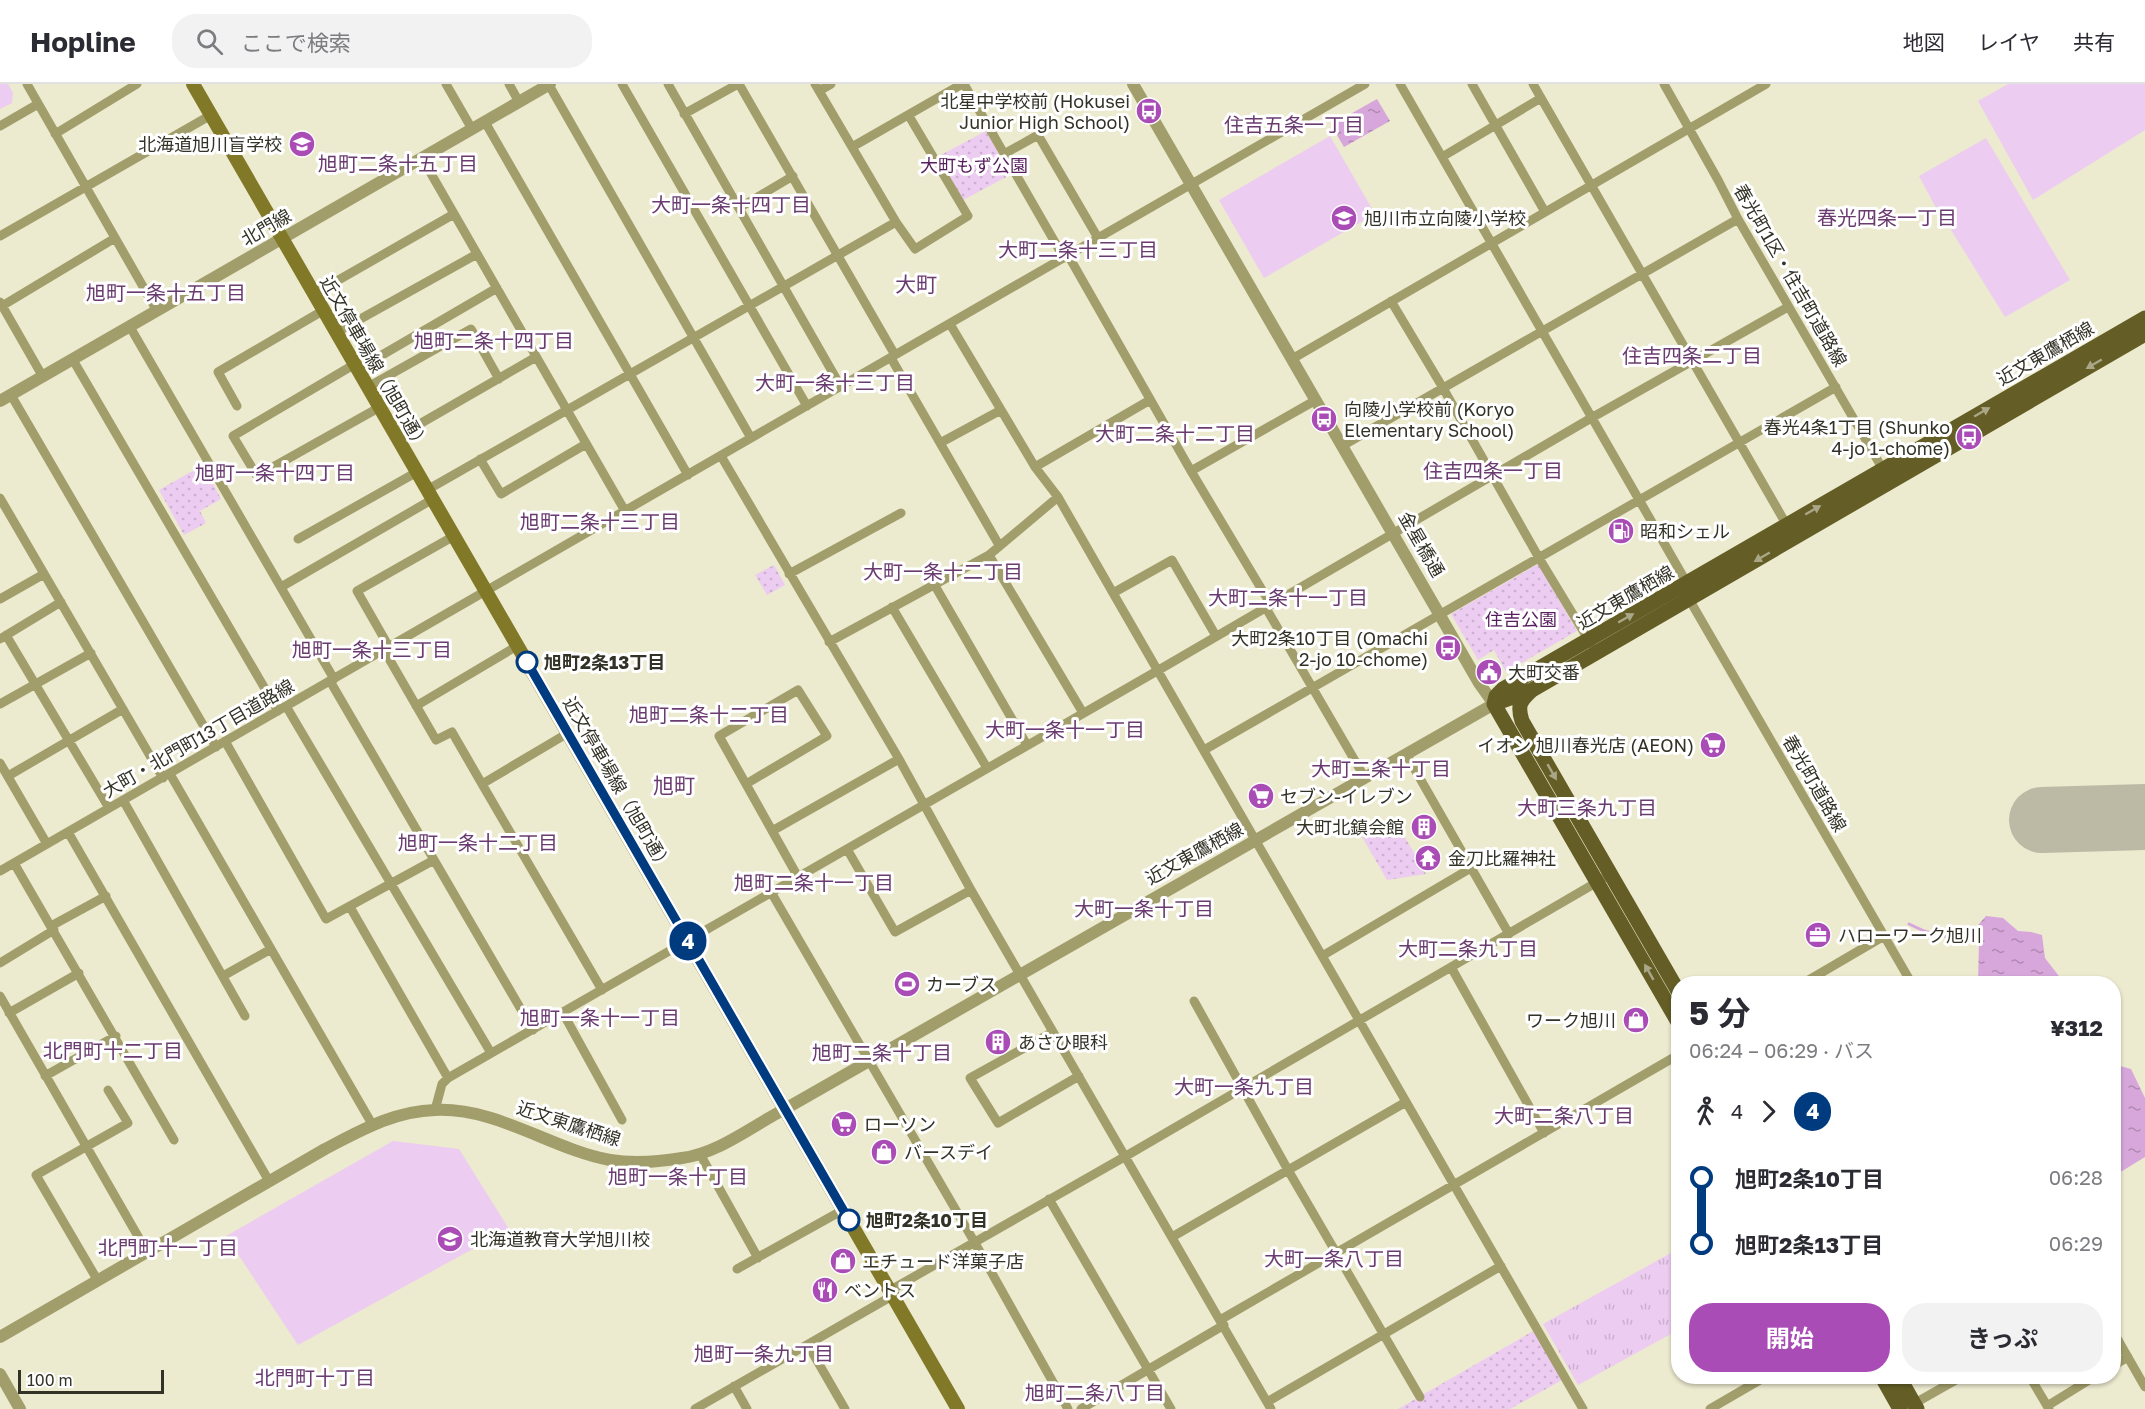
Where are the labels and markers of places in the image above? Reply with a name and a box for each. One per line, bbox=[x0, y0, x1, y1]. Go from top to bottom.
place label: 北星中学校前 (Hokusei Junior High School) bbox=[940, 90, 1130, 133]
bus stop icon: 北星中学校前 (Hokusei Junior High School) bbox=[1134, 96, 1164, 126]
school or university icon: 北海道旭川盲学校 bbox=[287, 129, 317, 159]
place label: 北海道旭川盲学校 bbox=[138, 133, 282, 155]
school or university icon: 旭川市立向陵小学校 bbox=[1329, 203, 1359, 233]
place label: 旭川市立向陵小学校 bbox=[1364, 207, 1526, 229]
place label: 向陵小学校前 (Koryo Elementary School) bbox=[1344, 398, 1514, 441]
bus stop icon: 向陵小学校前 (Koryo Elementary School) bbox=[1309, 404, 1339, 434]
place label: 春光4条1丁目 (Shunko 4-jo 1-chome) bbox=[1764, 416, 1950, 459]
bus stop icon: 春光4条1丁目 (Shunko 4-jo 1-chome) bbox=[1954, 422, 1984, 452]
fuel station icon: 昭和シェル bbox=[1606, 516, 1636, 546]
place label: 昭和シェル bbox=[1640, 520, 1730, 542]
place label: 大町2条10丁目 (Omachi 2-jo 10-chome) bbox=[1231, 627, 1428, 670]
bus stop icon: 大町2条10丁目 (Omachi 2-jo 10-chome) bbox=[1433, 633, 1463, 663]
marker: 旭町2条13丁目 bbox=[516, 651, 538, 673]
place label: 旭町2条13丁目 bbox=[544, 651, 665, 673]
public building icon: 大町交番 bbox=[1474, 657, 1504, 687]
place label: 大町交番 bbox=[1508, 661, 1580, 683]
supermarket icon: イオン 旭川春光店 (AEON) bbox=[1698, 730, 1728, 760]
place label: イオン 旭川春光店 (AEON) bbox=[1477, 734, 1694, 756]
supermarket icon: セブン-イレブン bbox=[1246, 781, 1276, 811]
place label: セブン-イレブン bbox=[1280, 785, 1413, 807]
building icon: 大町北鎮会館 bbox=[1409, 812, 1439, 842]
place label: 大町北鎮会館 bbox=[1296, 816, 1404, 838]
temple icon: 金刀比羅神社 bbox=[1413, 843, 1443, 873]
place label: 金刀比羅神社 bbox=[1448, 847, 1556, 869]
office icon: ハローワーク旭川 bbox=[1803, 920, 1833, 950]
place label: ハローワーク旭川 bbox=[1838, 924, 1982, 946]
sports icon: カーブス bbox=[892, 969, 922, 999]
place label: カーブス bbox=[926, 973, 997, 995]
shop icon: ワーク旭川 bbox=[1621, 1005, 1651, 1035]
place label: ワーク旭川 bbox=[1526, 1009, 1616, 1031]
building icon: あさひ眼科 bbox=[983, 1027, 1013, 1057]
place label: あさひ眼科 bbox=[1018, 1031, 1108, 1053]
supermarket icon: ローソン bbox=[829, 1109, 859, 1139]
place label: ローソン bbox=[864, 1113, 936, 1135]
shop icon: バースデイ bbox=[869, 1137, 899, 1167]
place label: バースデイ bbox=[904, 1141, 993, 1163]
marker: 旭町2条10丁目 bbox=[838, 1209, 860, 1231]
place label: 旭町2条10丁目 bbox=[866, 1209, 988, 1231]
school or university icon: 北海道教育大学旭川校 bbox=[435, 1224, 465, 1254]
place label: 北海道教育大学旭川校 bbox=[470, 1228, 650, 1250]
shop icon: エチュード洋菓子店 bbox=[828, 1246, 858, 1276]
place label: エチュード洋菓子店 bbox=[862, 1250, 1024, 1272]
restaurant icon: ベントス bbox=[810, 1275, 840, 1305]
place label: ベントス bbox=[844, 1279, 916, 1301]

